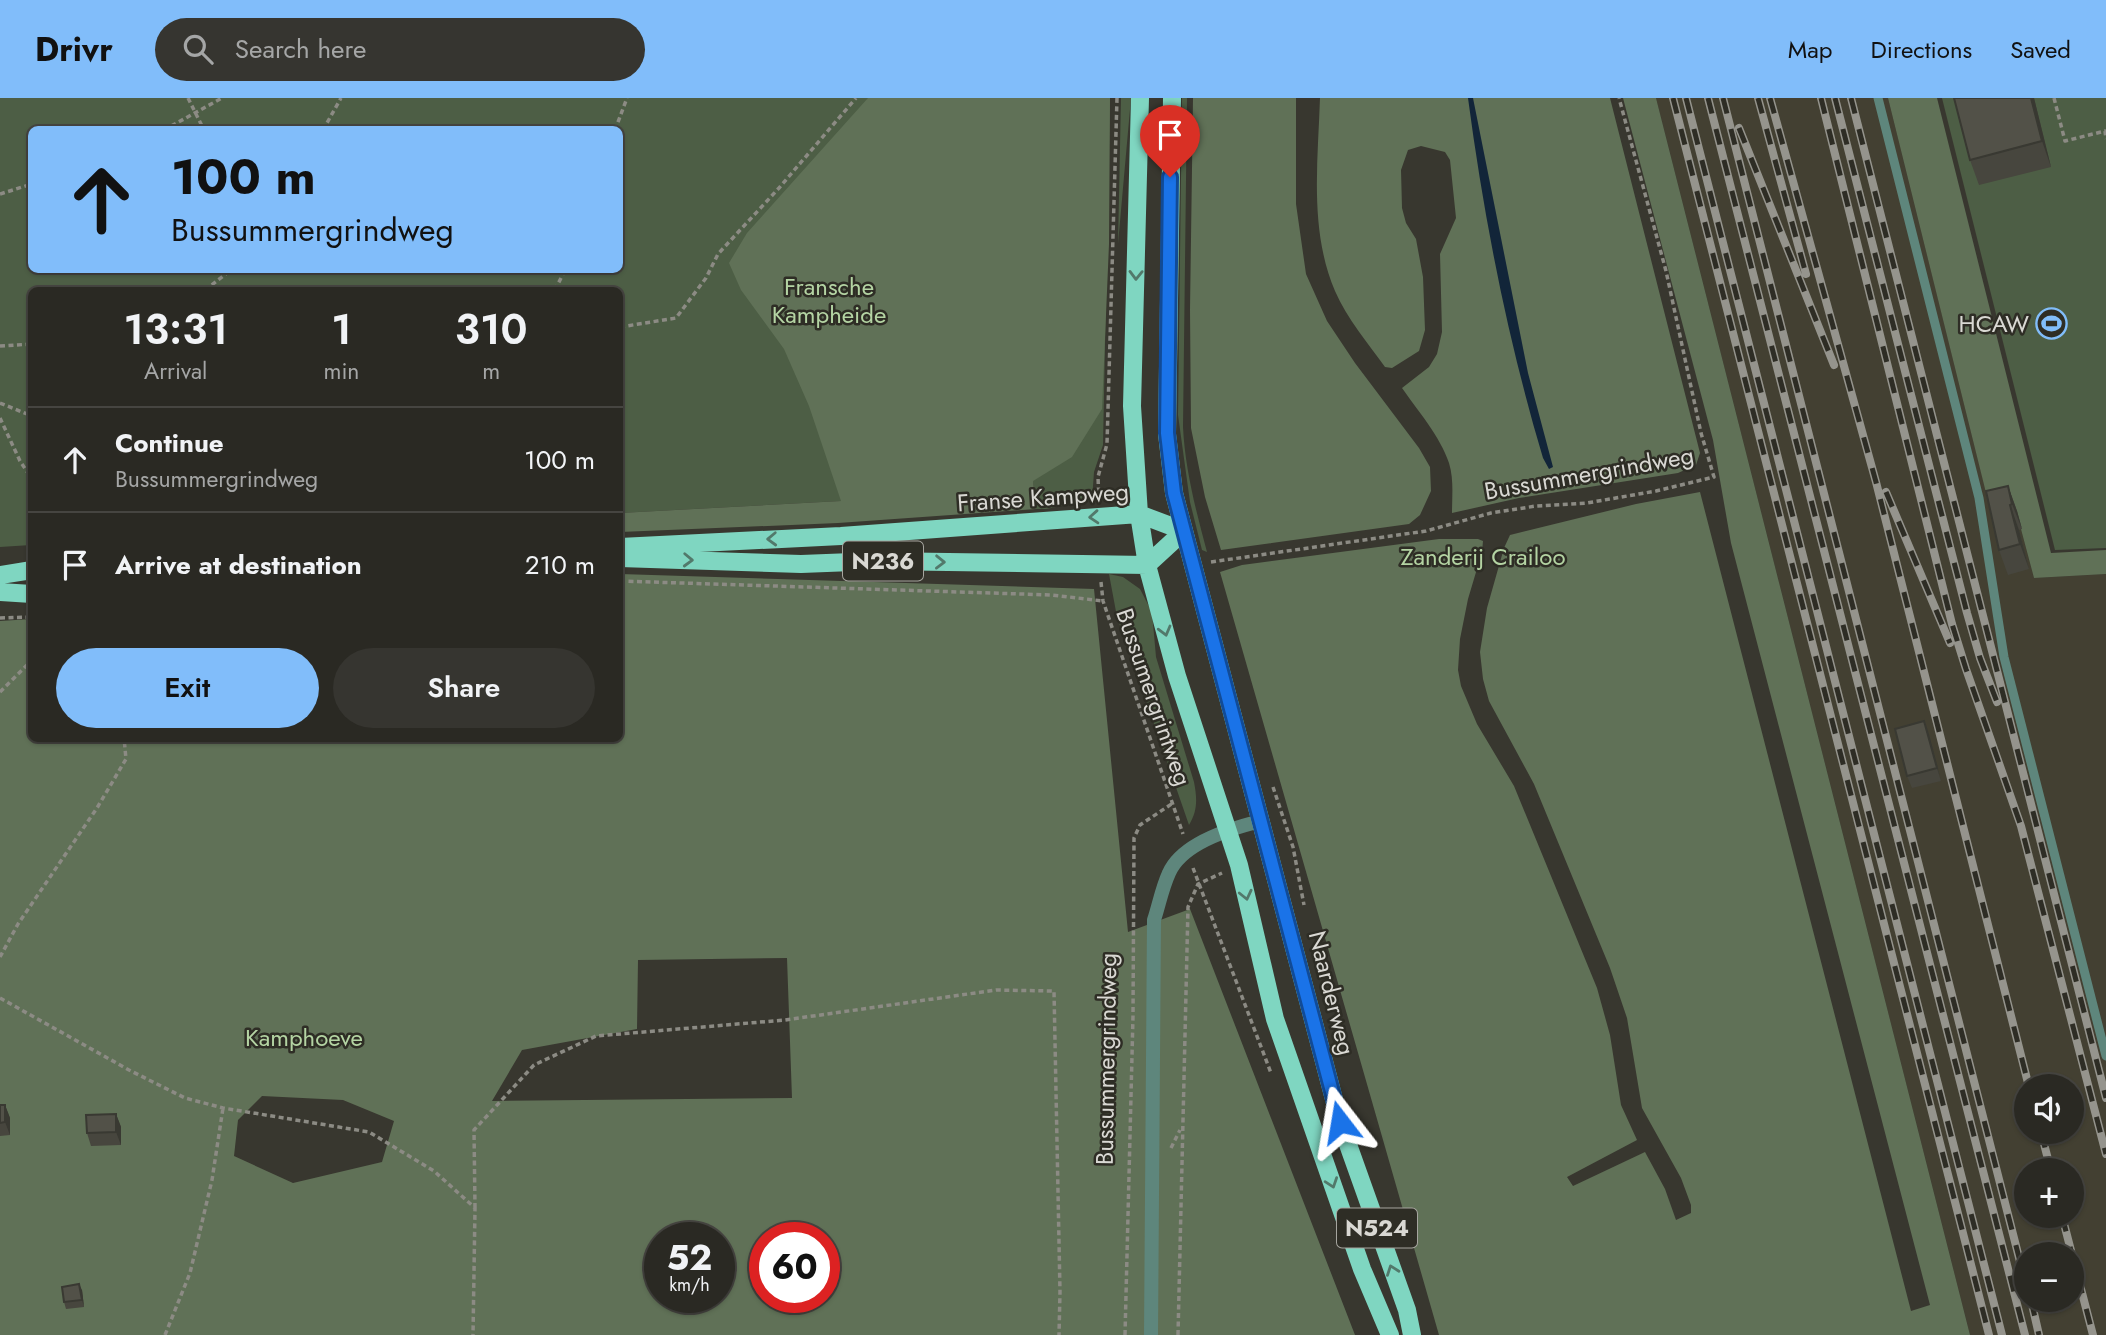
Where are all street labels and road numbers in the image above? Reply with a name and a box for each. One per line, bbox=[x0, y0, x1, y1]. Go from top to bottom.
street label: Bussummergrindweg bbox=[1482, 437, 1696, 509]
street label: Franse Kampweg bbox=[956, 474, 1130, 520]
road number: N236 bbox=[843, 542, 923, 580]
street label: Bussumergrintweg bbox=[1107, 604, 1201, 790]
street label: Naarderweg bbox=[1300, 927, 1364, 1059]
street label: Bussummergrindweg bbox=[1087, 953, 1125, 1165]
road number: N524 bbox=[1337, 1208, 1417, 1247]

